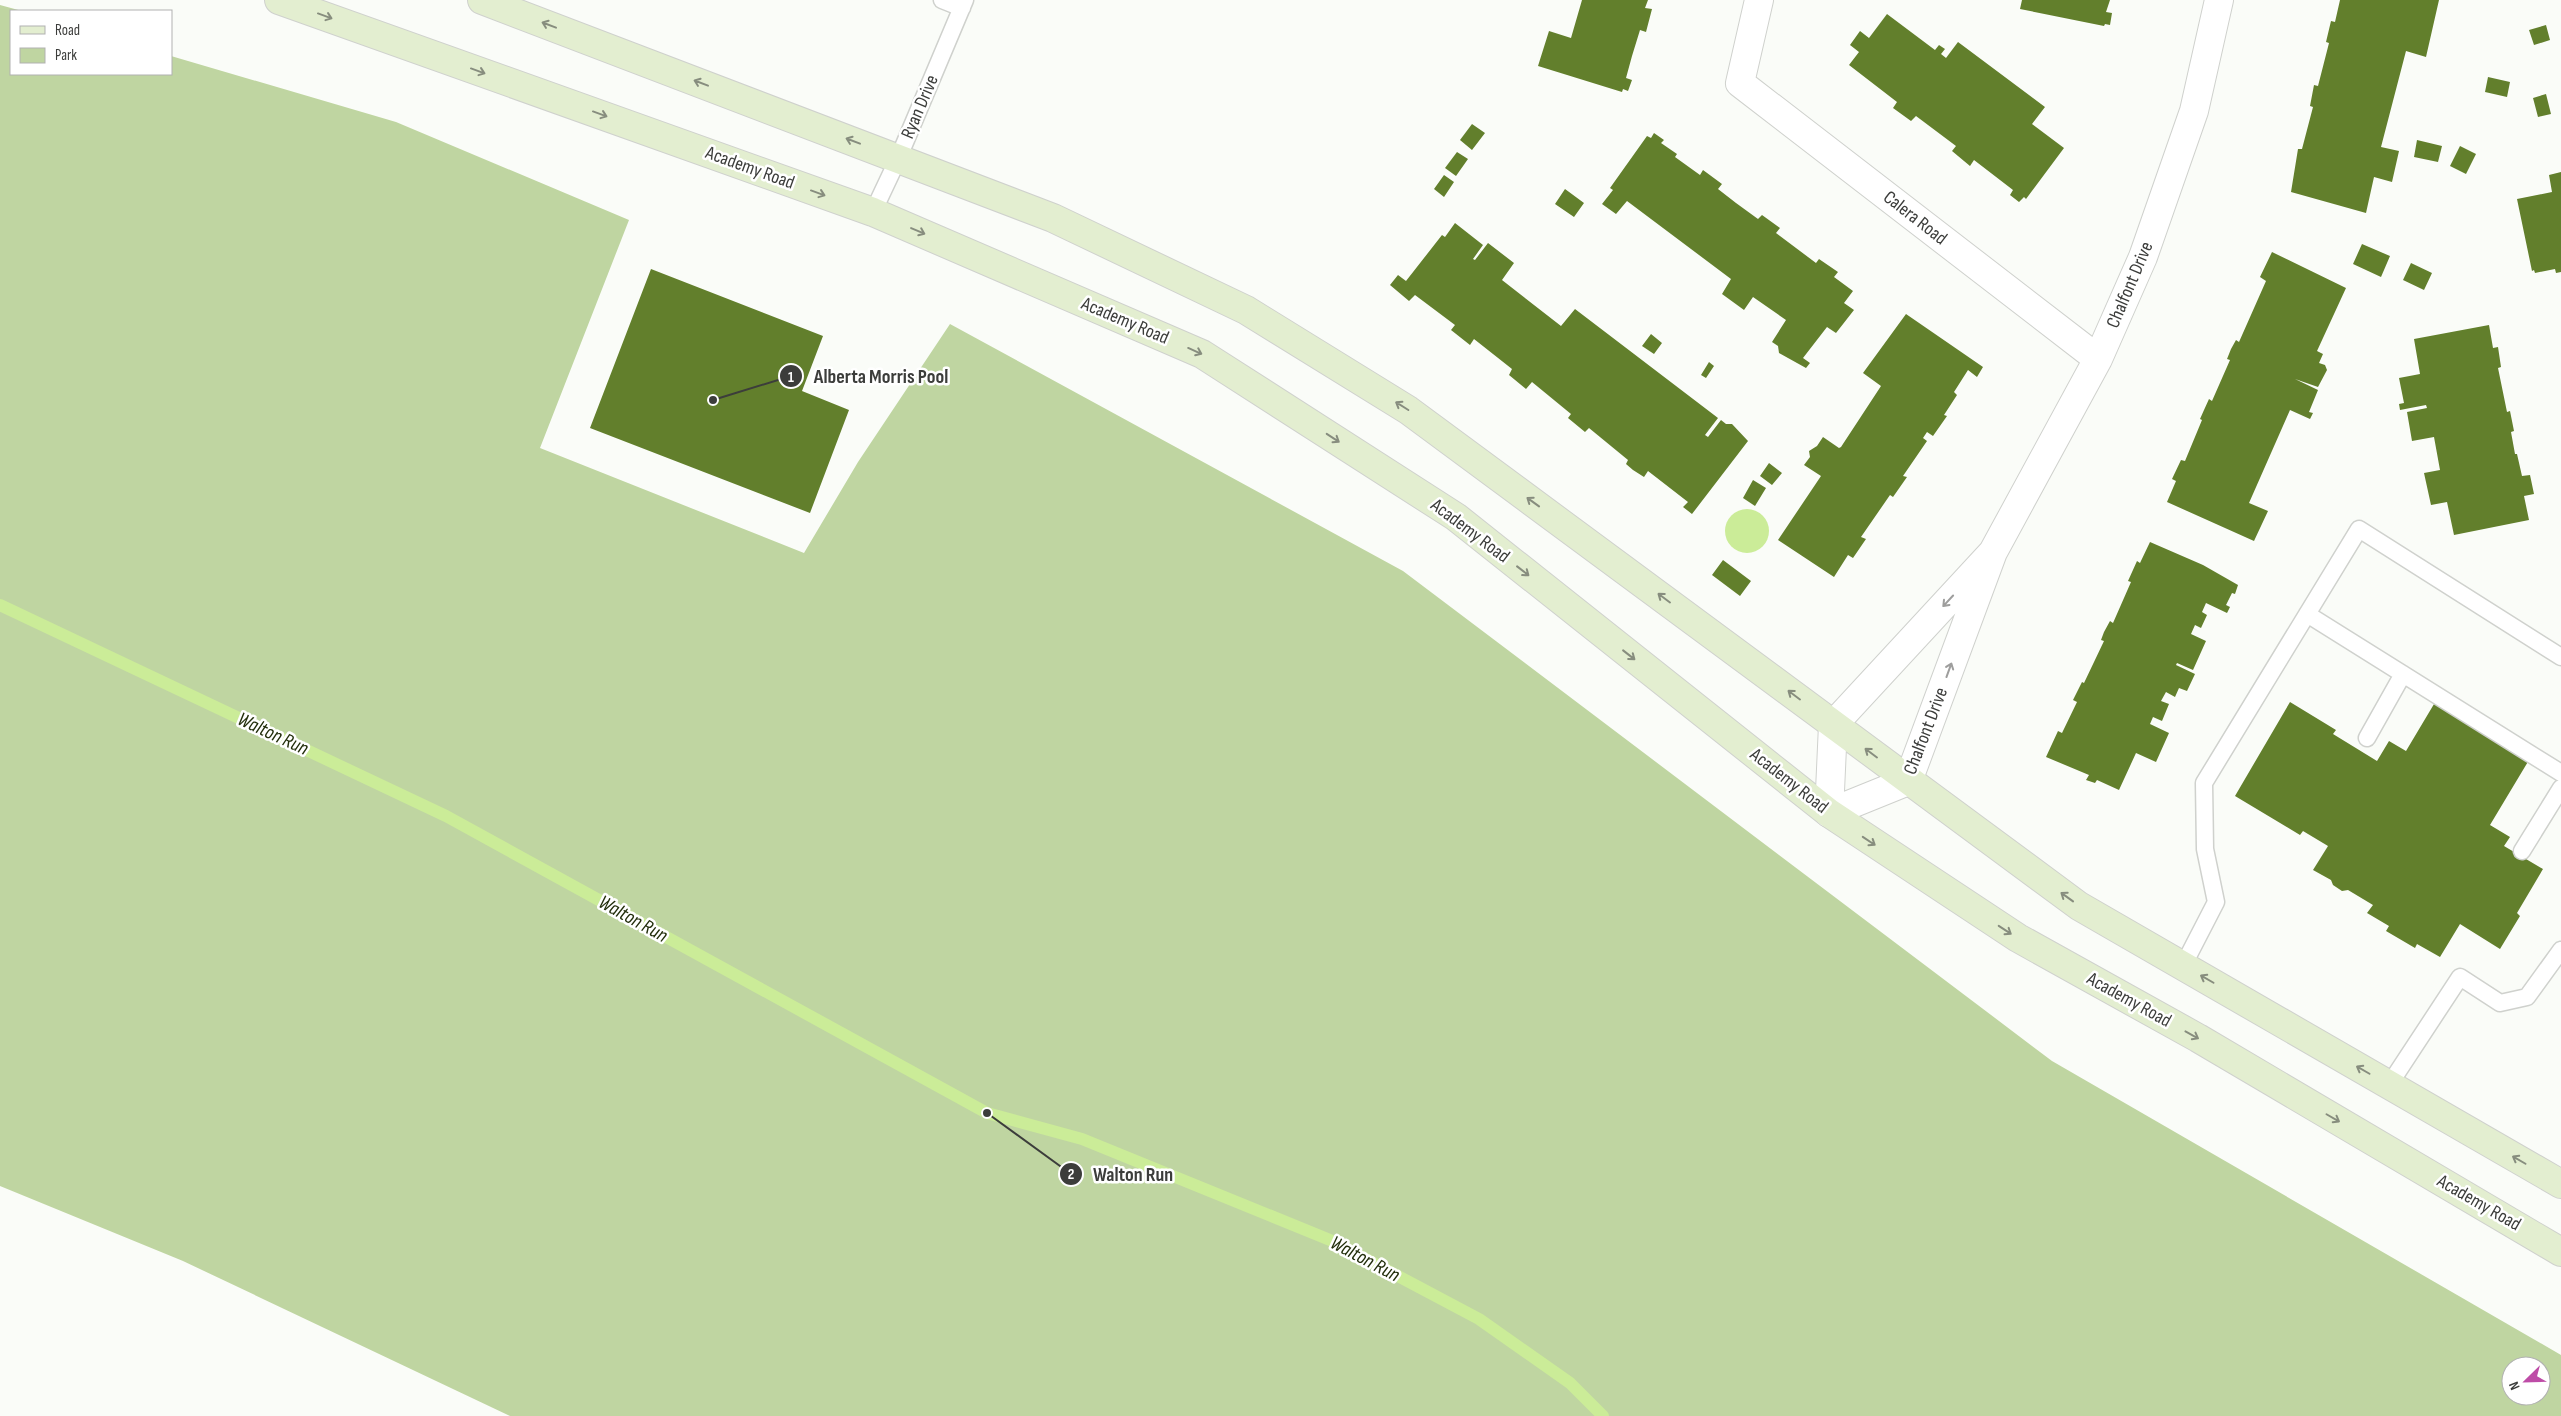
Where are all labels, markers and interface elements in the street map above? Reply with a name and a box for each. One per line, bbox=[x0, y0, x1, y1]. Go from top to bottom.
legend bbox=[10, 10, 172, 75]
one-way arrow bbox=[317, 12, 333, 21]
one-way arrow bbox=[542, 20, 557, 29]
text: Road bbox=[55, 21, 80, 40]
text: Park bbox=[55, 46, 77, 65]
one-way arrow bbox=[470, 67, 486, 76]
street label: Ryan Drive bbox=[896, 72, 944, 142]
one-way arrow bbox=[694, 78, 709, 87]
one-way arrow bbox=[591, 110, 607, 119]
one-way arrow bbox=[846, 136, 861, 145]
street label: Academy Road bbox=[702, 141, 798, 195]
street label: Calera Road bbox=[1879, 186, 1951, 250]
one-way arrow bbox=[810, 189, 826, 198]
one-way arrow bbox=[910, 227, 925, 237]
street label: Chalfont Drive bbox=[2102, 238, 2158, 332]
street label: Academy Road bbox=[1077, 292, 1172, 350]
one-way arrow bbox=[1187, 347, 1202, 357]
callout: Alberta Morris Pool bbox=[779, 359, 958, 394]
text: Alberta Morris Pool bbox=[813, 365, 948, 389]
text: 1 bbox=[788, 368, 794, 387]
one-way arrow bbox=[1395, 401, 1409, 411]
one-way arrow bbox=[1325, 433, 1339, 443]
street label: Academy Road bbox=[1425, 493, 1514, 568]
one-way arrow bbox=[1526, 497, 1540, 507]
one-way arrow bbox=[1516, 565, 1529, 576]
one-way arrow bbox=[1657, 593, 1671, 603]
one-way arrow bbox=[1942, 594, 1954, 607]
one-way arrow bbox=[1622, 649, 1635, 660]
one-way arrow bbox=[1945, 663, 1954, 678]
street label: Chalfont Drive bbox=[1899, 684, 1953, 778]
one-way arrow bbox=[1788, 690, 1801, 701]
water label: Walton Run bbox=[234, 707, 312, 761]
street label: Academy Road bbox=[1745, 743, 1833, 819]
one-way arrow bbox=[1864, 748, 1878, 758]
one-way arrow bbox=[1862, 836, 1876, 846]
water label: Walton Run bbox=[594, 890, 672, 948]
one-way arrow bbox=[2060, 892, 2074, 902]
one-way arrow bbox=[1998, 925, 2012, 935]
street label: Academy Road bbox=[2082, 967, 2175, 1033]
one-way arrow bbox=[2201, 974, 2215, 984]
one-way arrow bbox=[2185, 1031, 2199, 1041]
one-way arrow bbox=[2356, 1064, 2371, 1074]
one-way arrow bbox=[2325, 1113, 2339, 1123]
one-way arrow bbox=[2511, 1155, 2526, 1165]
callout: Walton Run bbox=[1058, 1156, 1184, 1191]
text: Walton Run bbox=[1093, 1163, 1173, 1187]
text: 2 bbox=[1068, 1165, 1074, 1184]
street label: Academy Road bbox=[2432, 1169, 2525, 1236]
water label: Walton Run bbox=[1326, 1231, 1404, 1287]
north arrow bbox=[2501, 1356, 2551, 1406]
text: N bbox=[2505, 1379, 2524, 1393]

